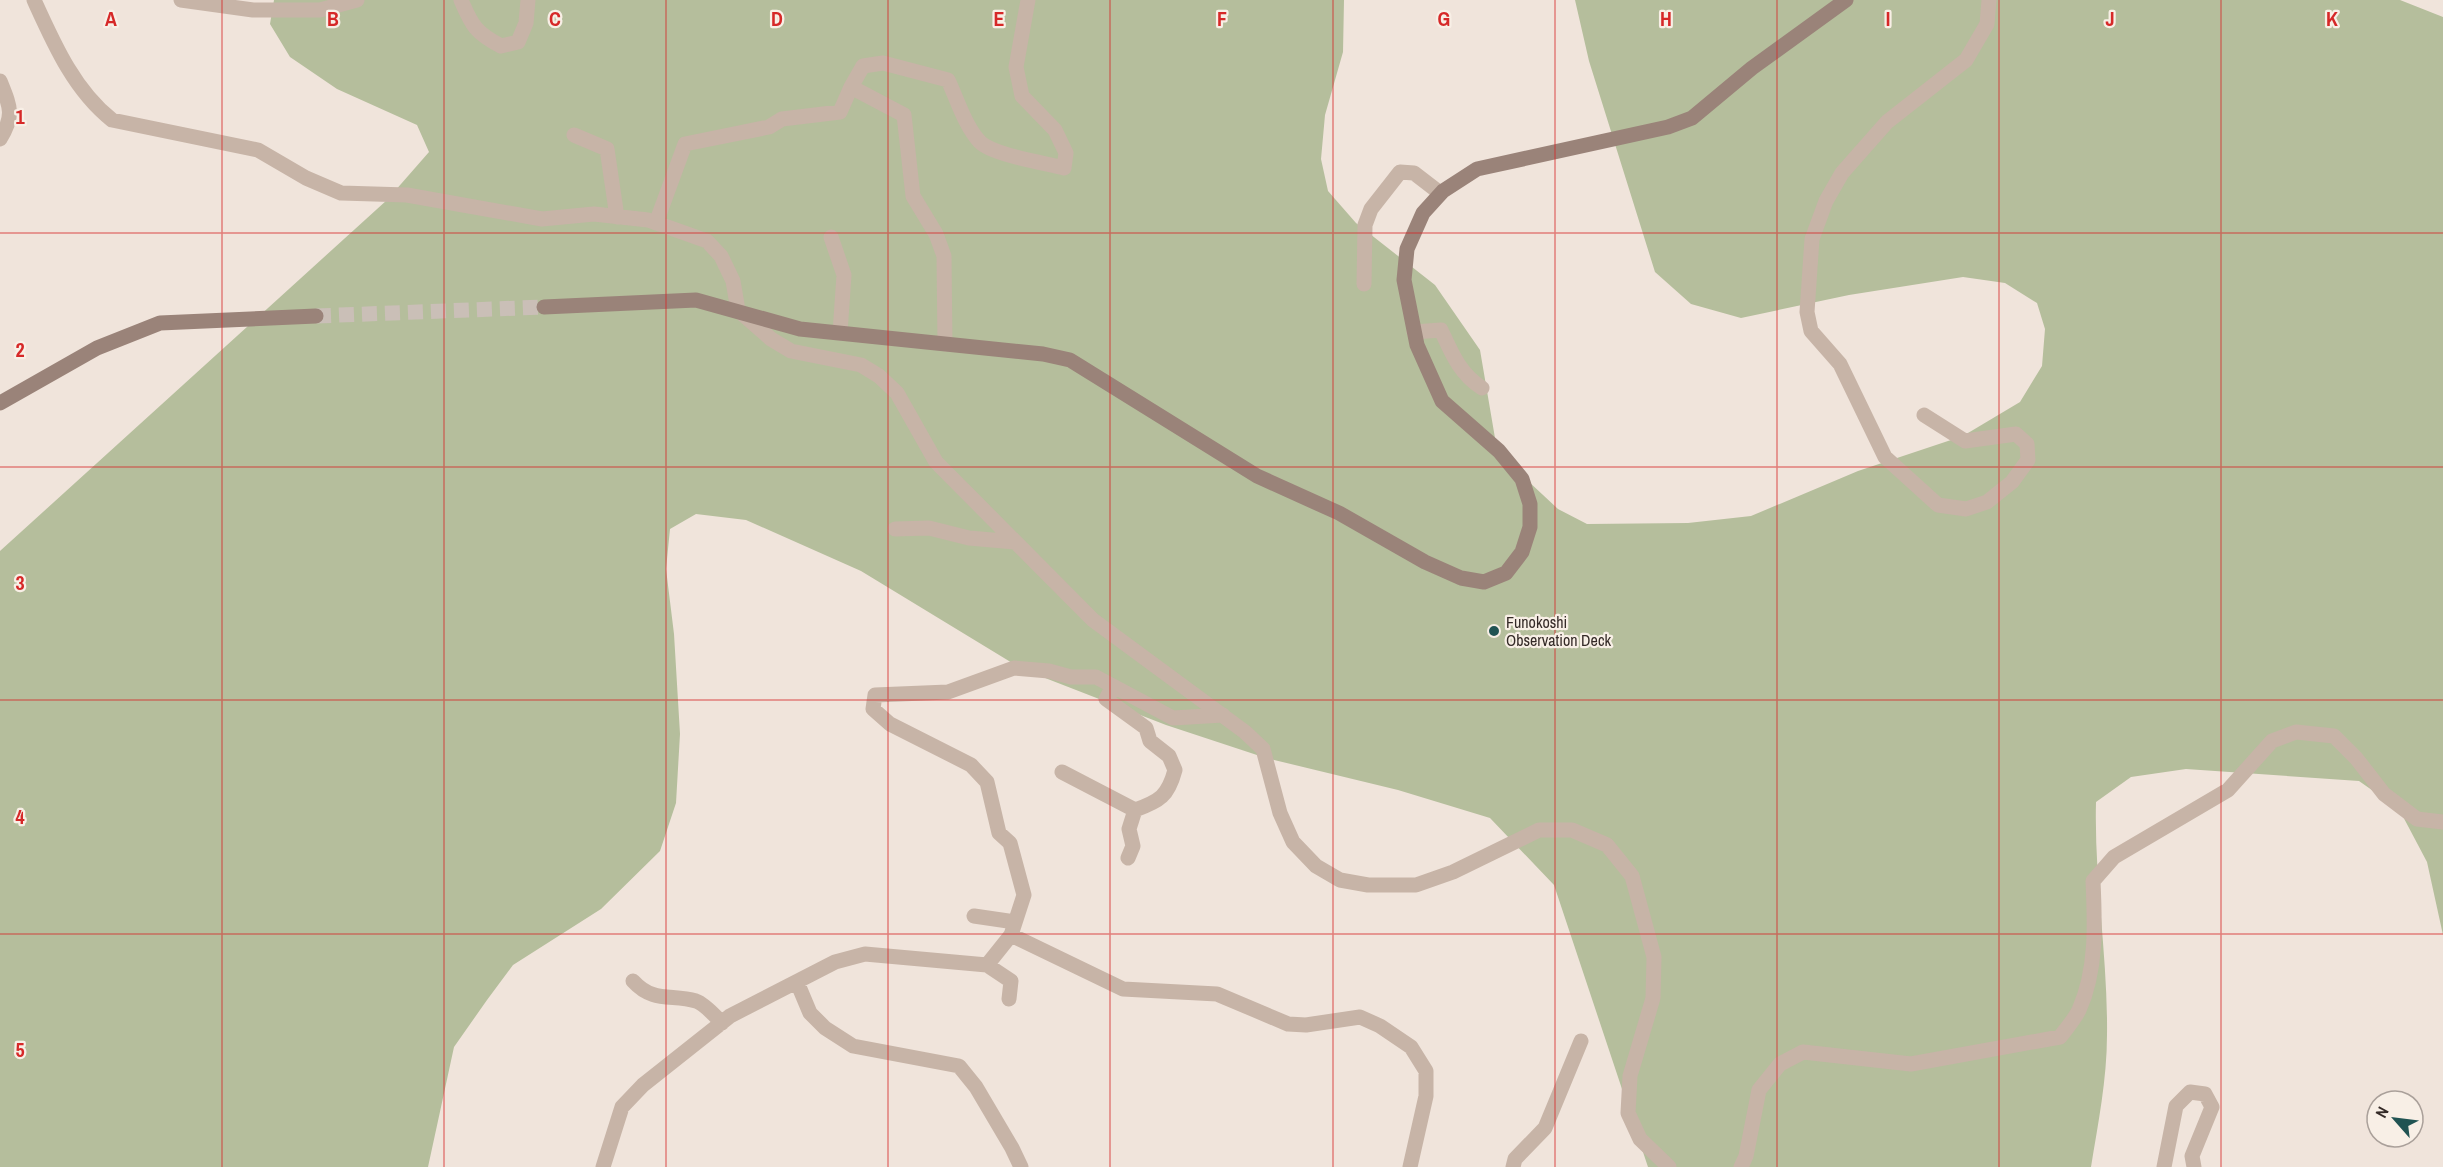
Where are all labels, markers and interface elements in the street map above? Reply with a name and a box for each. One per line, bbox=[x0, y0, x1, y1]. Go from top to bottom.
text: A bbox=[105, 5, 117, 32]
text: B bbox=[327, 5, 339, 32]
text: C bbox=[549, 5, 561, 32]
text: D bbox=[771, 5, 783, 32]
text: E bbox=[994, 5, 1005, 32]
text: F bbox=[1217, 5, 1227, 32]
text: G bbox=[1438, 5, 1450, 32]
text: H bbox=[1660, 5, 1672, 32]
text: I bbox=[1886, 5, 1890, 32]
text: J bbox=[2105, 5, 2115, 32]
text: K bbox=[2326, 5, 2338, 32]
text: 1 bbox=[15, 103, 25, 130]
text: 2 bbox=[15, 336, 25, 363]
text: 3 bbox=[15, 569, 25, 596]
place label: Funokoshi Observation Deck bbox=[1506, 611, 1611, 651]
marker: Funokoshi Observation Deck bbox=[1487, 624, 1501, 638]
text: 4 bbox=[15, 803, 25, 830]
text: 5 bbox=[15, 1036, 25, 1063]
north arrow bbox=[2365, 1089, 2425, 1149]
text: N bbox=[2370, 1103, 2394, 1121]

